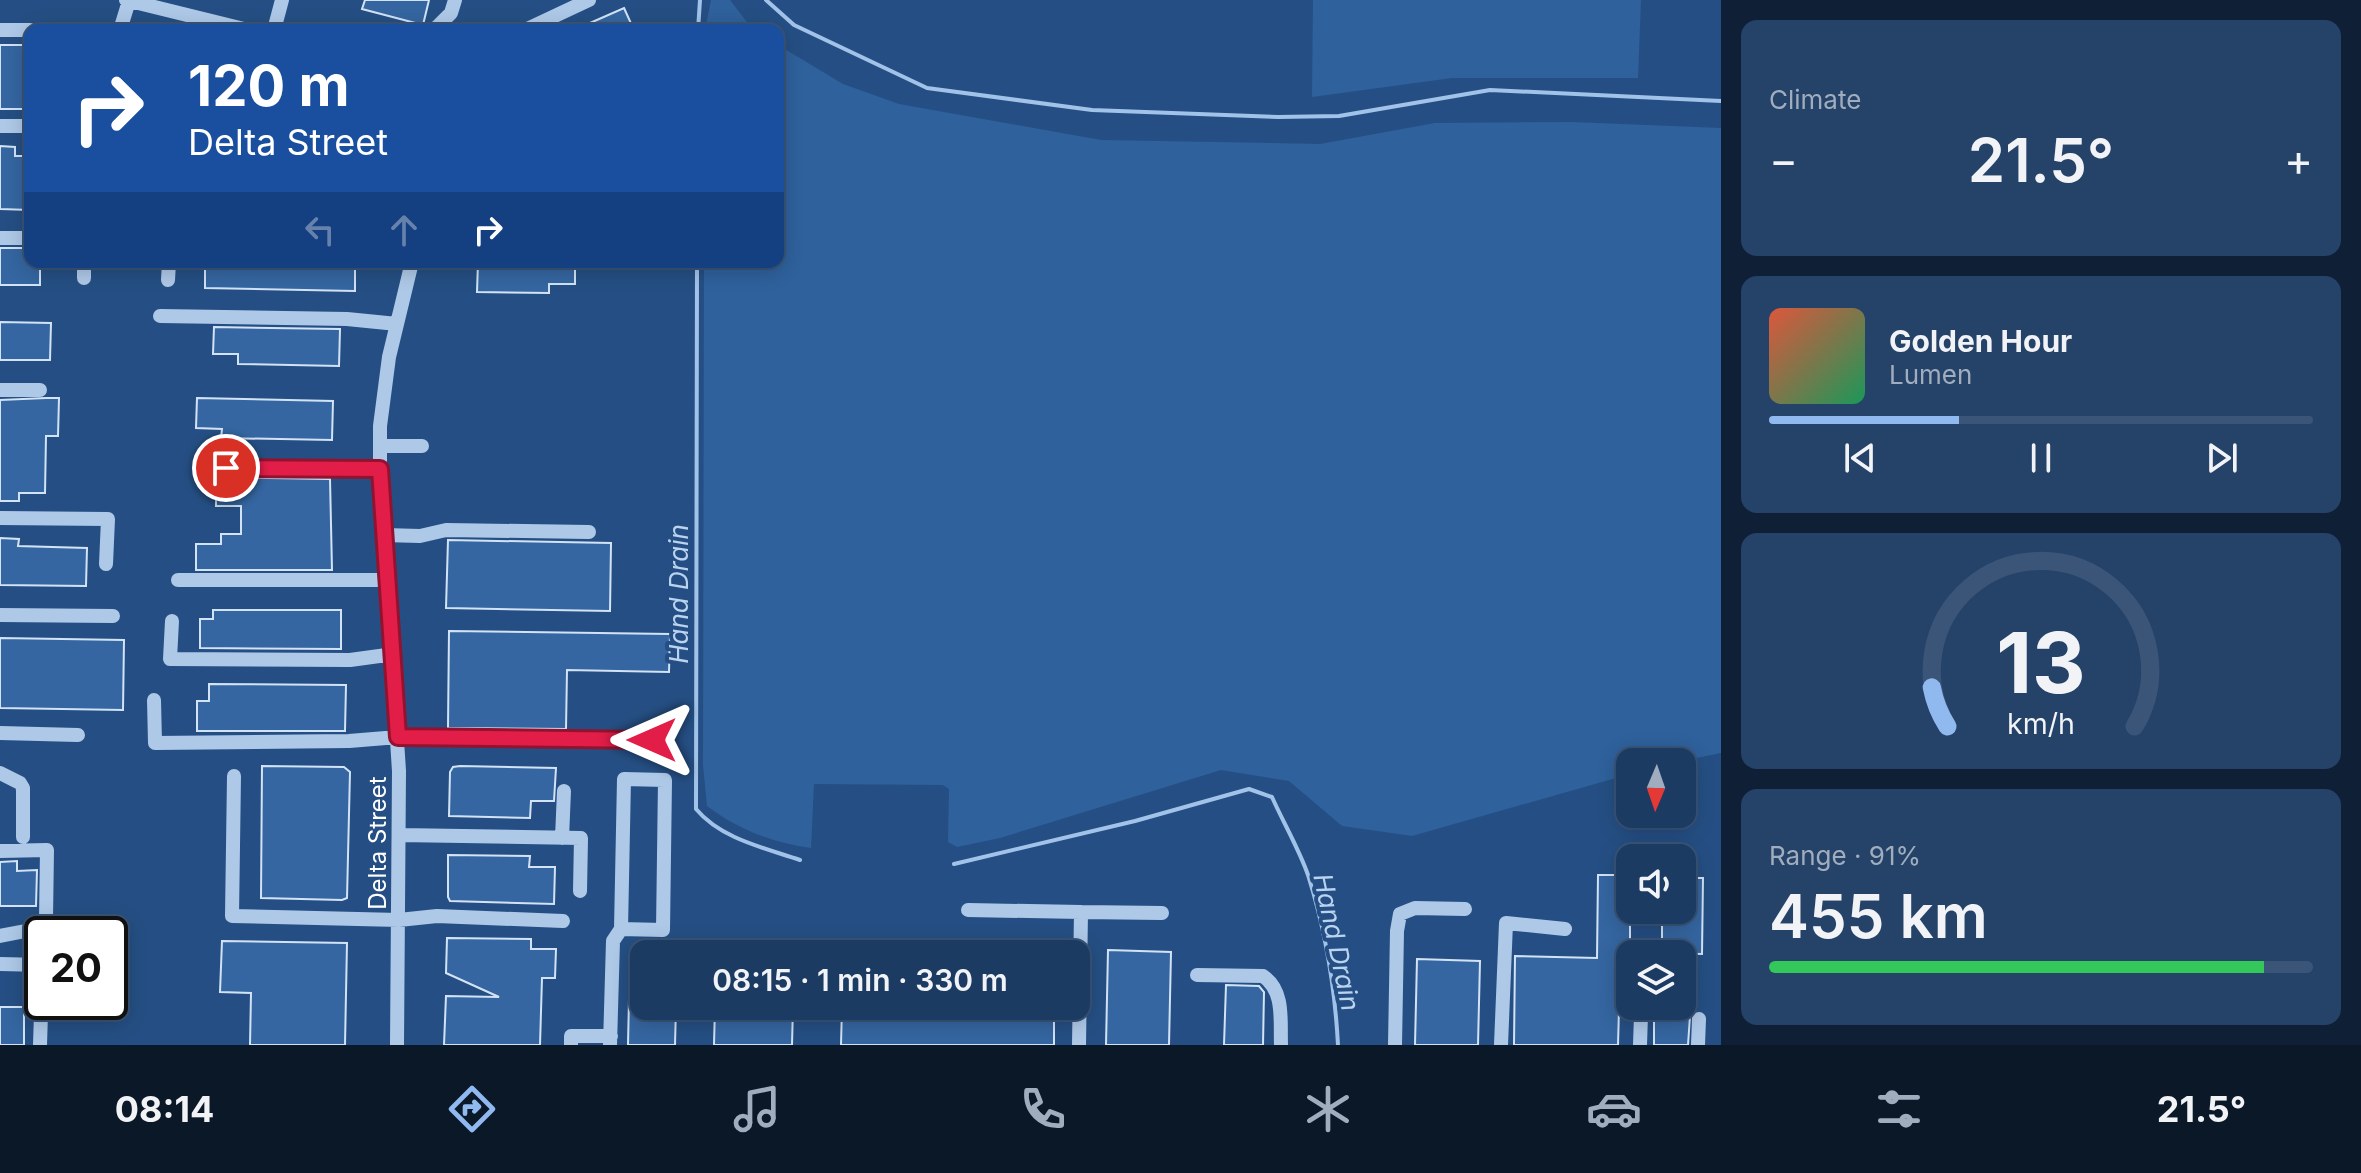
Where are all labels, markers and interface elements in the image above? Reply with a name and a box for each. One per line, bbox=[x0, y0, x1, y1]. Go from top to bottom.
text: 120 m bbox=[188, 52, 350, 120]
icon: right bbox=[56, 56, 160, 160]
text: Climate bbox=[1769, 84, 1861, 115]
text: Delta Street bbox=[188, 120, 388, 164]
text: 21.5° bbox=[1968, 124, 2114, 196]
text: − bbox=[1769, 133, 1798, 187]
text: + bbox=[2284, 133, 2313, 187]
icon: left bbox=[298, 208, 342, 252]
icon: ahead bbox=[382, 208, 426, 252]
icon: right bbox=[466, 208, 510, 252]
text: Golden Hour bbox=[1889, 323, 2072, 359]
text: Lumen bbox=[1889, 359, 1972, 390]
pin bbox=[192, 434, 260, 502]
icon: previous bbox=[1838, 436, 1882, 480]
icon: pause bbox=[2019, 436, 2063, 480]
icon: next bbox=[2200, 436, 2244, 480]
icon: arrive bbox=[204, 446, 248, 490]
water label: Hand Drain bbox=[663, 524, 694, 664]
text: 13 bbox=[1996, 611, 2086, 712]
position arrow bbox=[610, 698, 694, 782]
text: km/h bbox=[2007, 706, 2075, 741]
north arrow bbox=[1616, 748, 1696, 828]
map controls bbox=[1616, 748, 1696, 1020]
street label: Delta Street bbox=[363, 776, 392, 910]
text: Range · 91% bbox=[1769, 840, 1921, 871]
button: sound bbox=[1616, 844, 1696, 924]
water label: Hand Drain bbox=[1307, 870, 1367, 1014]
text: 455 km bbox=[1769, 880, 1988, 952]
speed limit sign: 20 bbox=[24, 916, 128, 1020]
button: layers bbox=[1616, 940, 1696, 1020]
text: 08:15 · 1 min · 330 m bbox=[712, 962, 1008, 998]
icon: directions bbox=[444, 1081, 500, 1137]
icon: music bbox=[729, 1081, 785, 1137]
icon: phone bbox=[1015, 1081, 1071, 1137]
icon: climate bbox=[1300, 1081, 1356, 1137]
icon: car bbox=[1586, 1081, 1642, 1137]
icon: filters bbox=[1871, 1081, 1927, 1137]
text: 08:14 bbox=[115, 1087, 214, 1131]
text: 21.5° bbox=[2157, 1087, 2246, 1131]

